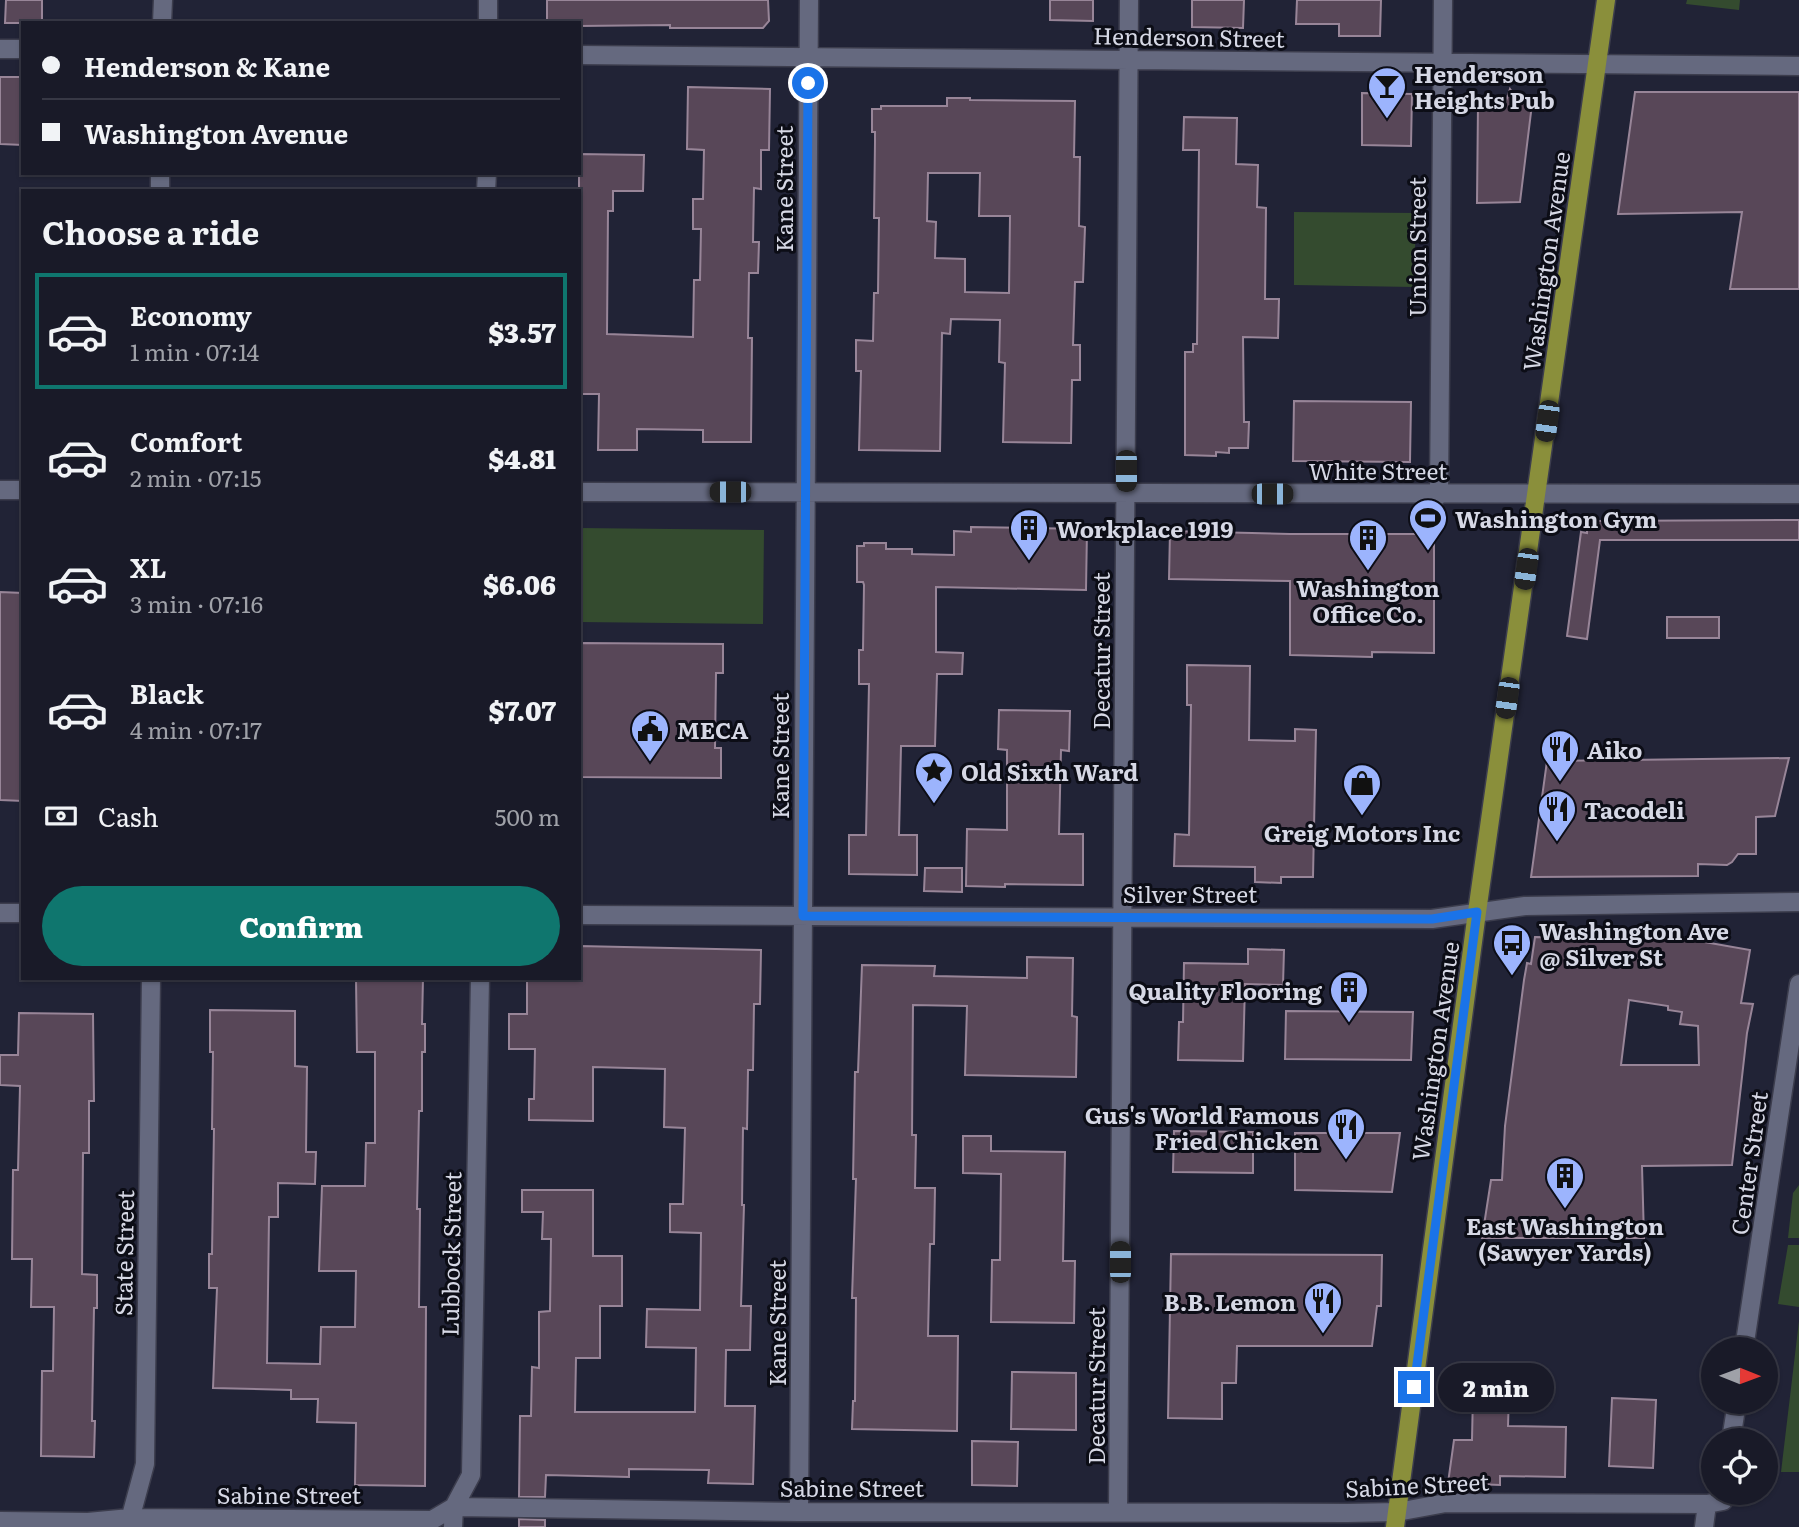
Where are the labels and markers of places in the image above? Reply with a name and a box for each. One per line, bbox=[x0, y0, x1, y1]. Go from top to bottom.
place label: Henderson Heights Pub bbox=[1414, 56, 1555, 116]
bar icon: Henderson Heights Pub bbox=[1366, 65, 1408, 120]
sports icon: Washington Gym bbox=[1407, 497, 1449, 552]
place label: Washington Gym bbox=[1455, 501, 1657, 535]
building icon: Workplace 1919 bbox=[1008, 507, 1050, 562]
place label: Workplace 1919 bbox=[1056, 511, 1233, 545]
building icon: Washington Office Co. bbox=[1347, 517, 1389, 572]
place label: Washington Office Co. bbox=[1296, 570, 1440, 630]
public building icon: MECA bbox=[629, 708, 671, 763]
place label: MECA bbox=[677, 712, 749, 746]
restaurant icon: Aiko bbox=[1539, 728, 1581, 783]
place label: Aiko bbox=[1587, 732, 1642, 766]
place icon: Old Sixth Ward bbox=[913, 750, 955, 805]
place label: Old Sixth Ward bbox=[961, 754, 1138, 788]
shop icon: Greig Motors Inc bbox=[1341, 762, 1383, 817]
restaurant icon: Tacodeli bbox=[1536, 788, 1578, 843]
place label: Tacodeli bbox=[1584, 792, 1685, 826]
place label: Greig Motors Inc bbox=[1264, 815, 1460, 849]
place label: Washington Ave @ Silver St bbox=[1539, 913, 1729, 973]
bus stop icon: Washington Ave @ Silver St bbox=[1491, 922, 1533, 977]
building icon: Quality Flooring bbox=[1328, 969, 1370, 1024]
place label: Quality Flooring bbox=[1128, 973, 1323, 1007]
place label: Gus's World Famous Fried Chicken bbox=[1085, 1097, 1319, 1157]
restaurant icon: Gus's World Famous Fried Chicken bbox=[1325, 1106, 1367, 1161]
building icon: East Washington (Sawyer Yards) bbox=[1544, 1155, 1586, 1210]
place label: East Washington (Sawyer Yards) bbox=[1466, 1208, 1664, 1268]
restaurant icon: B.B. Lemon bbox=[1302, 1280, 1344, 1335]
place label: B.B. Lemon bbox=[1164, 1284, 1296, 1318]

